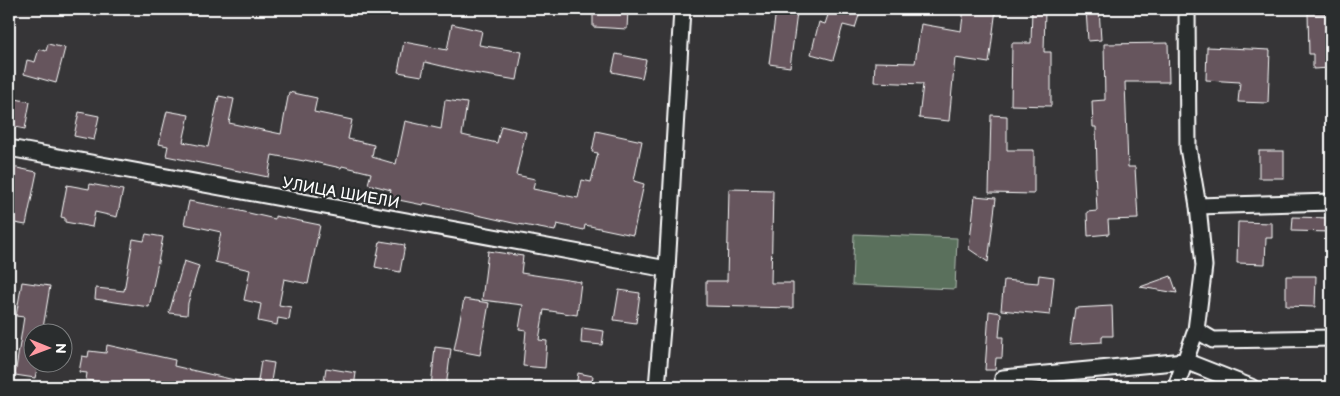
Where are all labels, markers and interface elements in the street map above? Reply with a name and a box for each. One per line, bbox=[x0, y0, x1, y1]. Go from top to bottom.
street label: УЛИЦА ШИЕЛИ bbox=[281, 174, 401, 213]
north arrow bbox=[22, 324, 72, 374]
text: N bbox=[52, 343, 69, 354]

